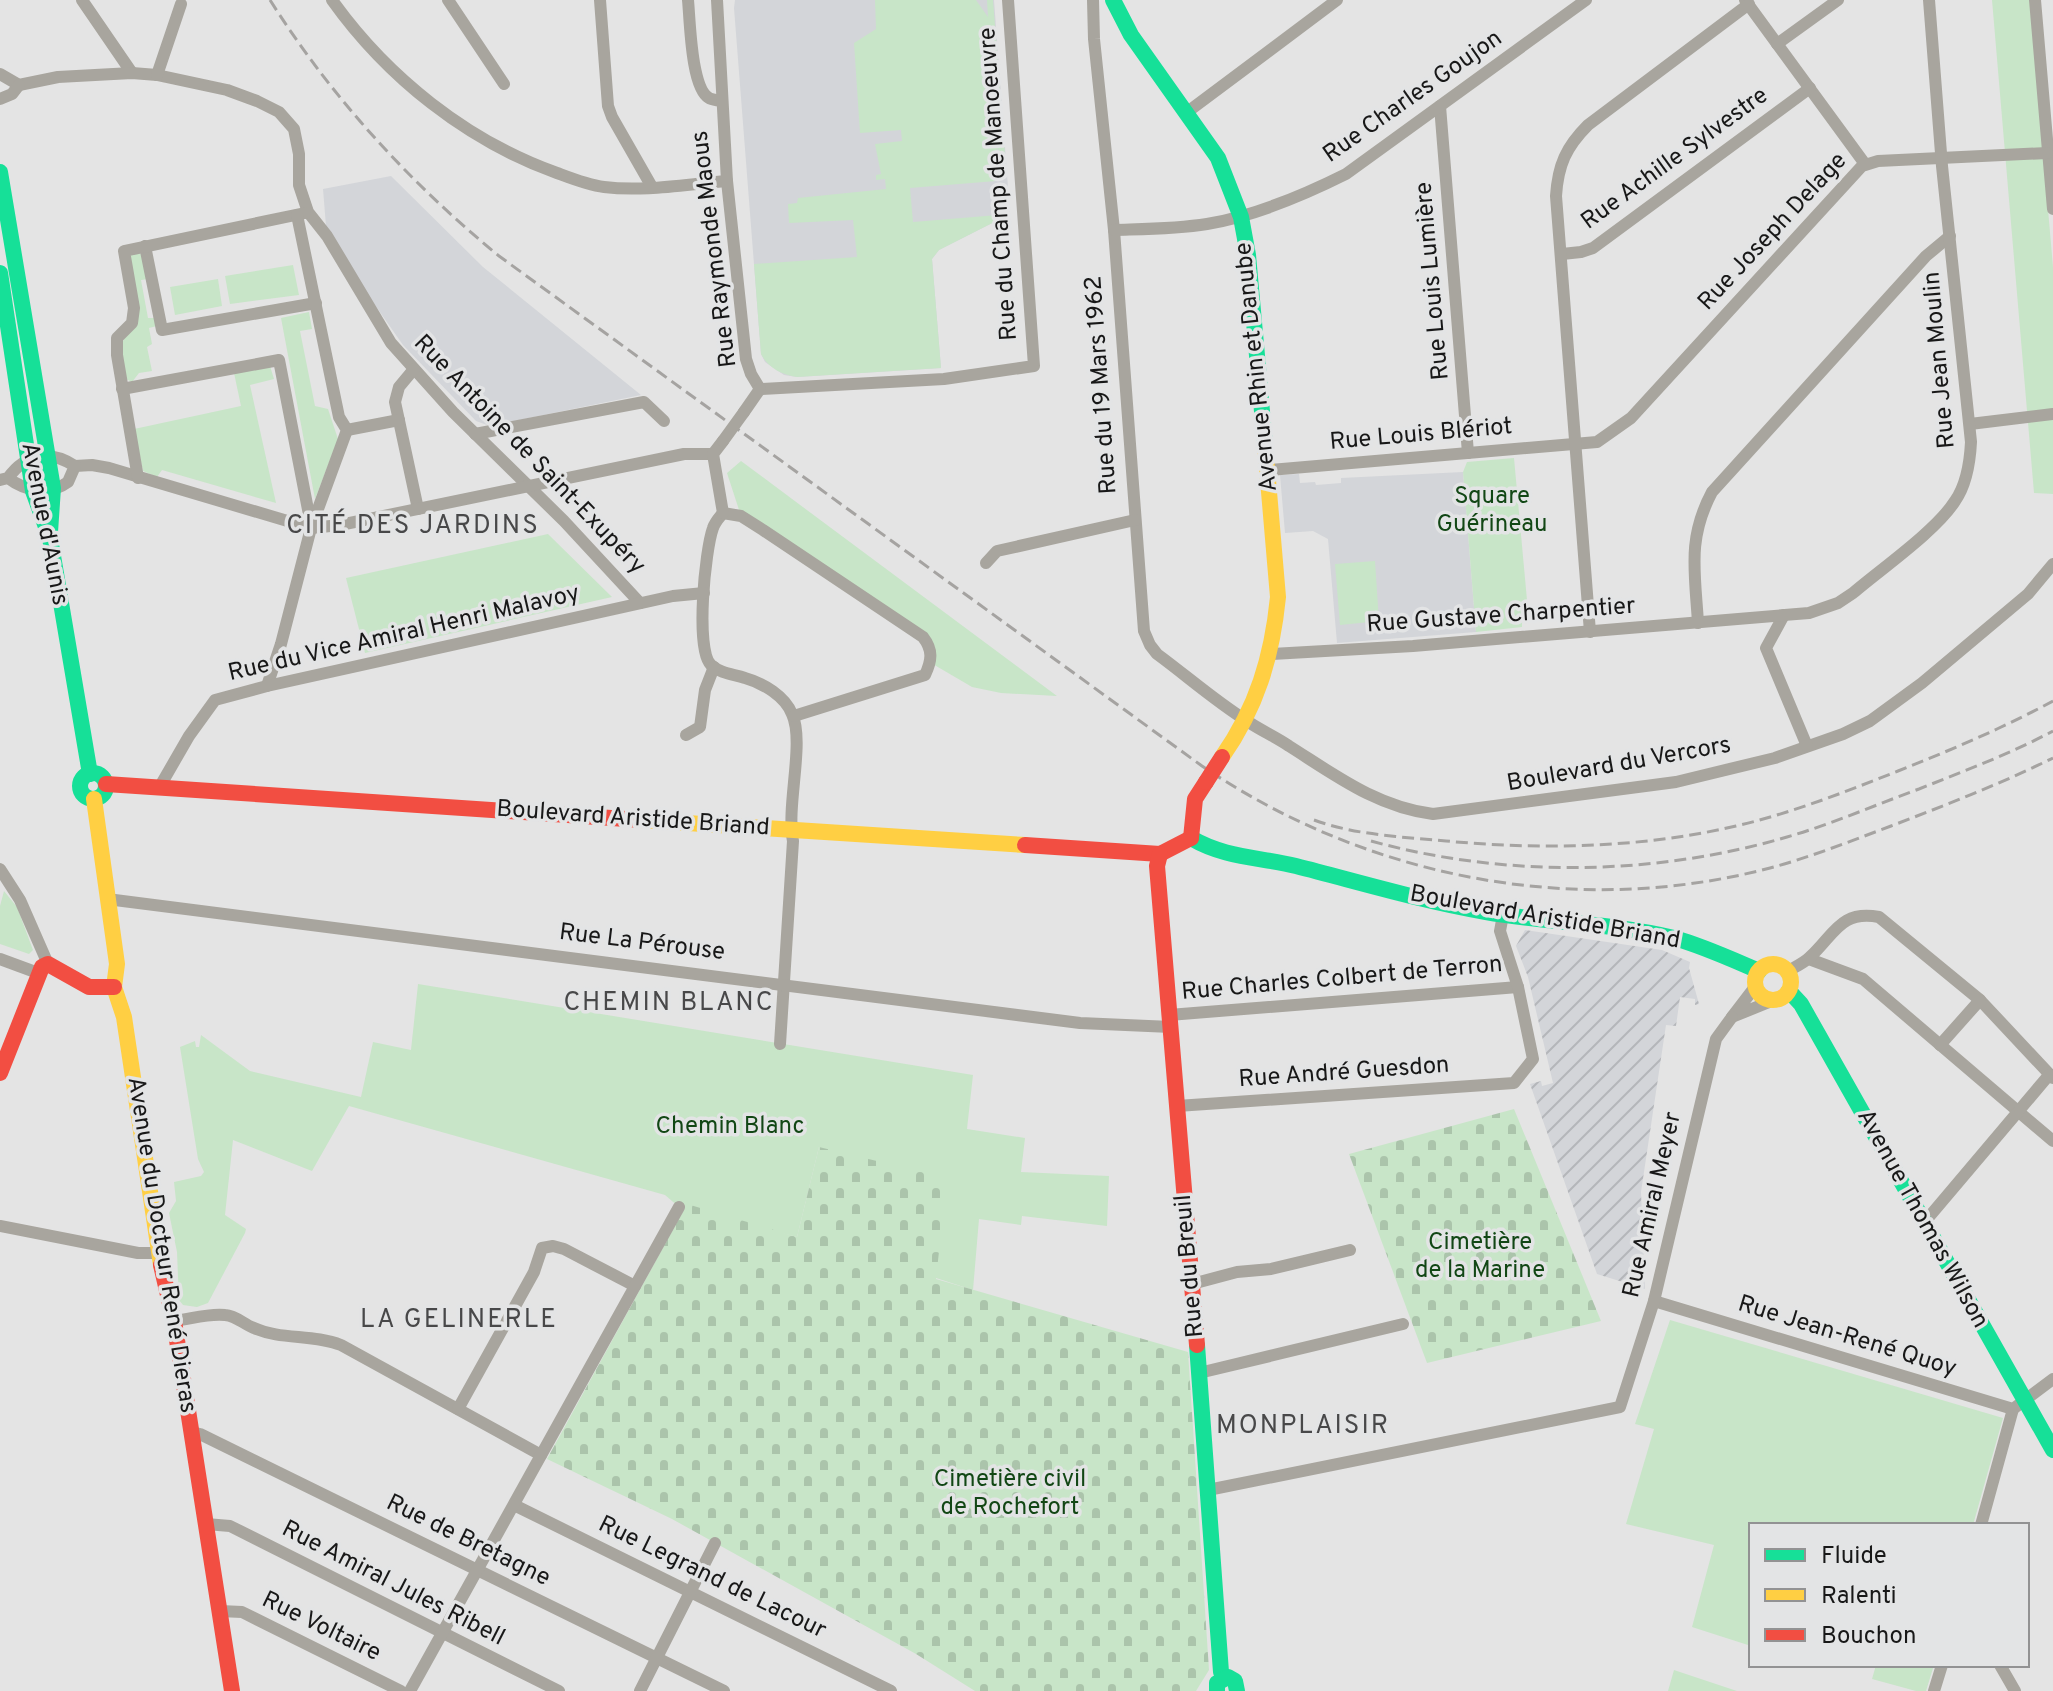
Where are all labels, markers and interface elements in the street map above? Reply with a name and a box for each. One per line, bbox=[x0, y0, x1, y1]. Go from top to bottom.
street label: Rue Charles Goujon bbox=[1318, 24, 1508, 170]
street label: Rue du Champ de Manoeuvre bbox=[973, 26, 1025, 342]
street label: Rue Achille Sylvestre bbox=[1576, 81, 1774, 237]
street label: Rue Raymonde Maous bbox=[686, 129, 744, 369]
street label: Rue Joseph Delage bbox=[1692, 147, 1854, 317]
street label: Rue Louis Lumière bbox=[1409, 181, 1457, 381]
street label: Avenue Rhin et Danube bbox=[1229, 241, 1285, 493]
street label: Rue Jean Moulin bbox=[1917, 270, 1963, 450]
street label: Rue du 19 Mars 1962 bbox=[1079, 275, 1125, 495]
street label: Rue Antoine de Saint-Exupéry bbox=[407, 329, 651, 581]
street label: Rue Louis Blériot bbox=[1328, 412, 1514, 458]
street label: Avenue d'Aunis bbox=[14, 440, 74, 608]
park label: Square Guérineau bbox=[1437, 482, 1547, 540]
district label: CITÉ DES JARDINS bbox=[286, 508, 540, 543]
street label: Rue du Vice Amiral Henri Malavoy bbox=[225, 579, 583, 689]
street label: Rue Gustave Charpentier bbox=[1366, 592, 1636, 640]
street label: Boulevard du Vercors bbox=[1505, 731, 1733, 799]
street label: Boulevard Aristide Briand bbox=[495, 794, 771, 844]
street label: Boulevard Aristide Briand bbox=[1407, 879, 1683, 957]
street label: Rue La Pérouse bbox=[557, 918, 727, 968]
street label: Rue Charles Colbert de Terron bbox=[1180, 950, 1504, 1008]
district label: CHEMIN BLANC bbox=[564, 987, 774, 1020]
street label: Rue André Guesdon bbox=[1238, 1051, 1450, 1095]
street label: Avenue du Docteur René Dieras bbox=[120, 1075, 202, 1415]
street label: Avenue Thomas Wilson bbox=[1849, 1104, 1995, 1334]
street label: Rue Amiral Meyer bbox=[1617, 1109, 1689, 1301]
park label: Chemin Blanc bbox=[656, 1112, 804, 1142]
street label: Rue du Breuil bbox=[1169, 1193, 1211, 1339]
park label: Cimetière de la Marine bbox=[1415, 1228, 1545, 1286]
street label: Rue Jean-René Quoy bbox=[1734, 1289, 1960, 1385]
district label: LA GELINERLE bbox=[360, 1304, 558, 1337]
district label: MONPLAISIR bbox=[1216, 1410, 1390, 1443]
park label: Cimetière civil de Rochefort bbox=[934, 1465, 1086, 1523]
street label: Rue de Bretagne bbox=[381, 1488, 555, 1594]
street label: Rue Legrand de Lacour bbox=[593, 1510, 831, 1646]
street label: Rue Amiral Jules Ribell bbox=[276, 1515, 510, 1653]
legend bbox=[1749, 1523, 2029, 1667]
text: Fluide bbox=[1821, 1542, 1887, 1572]
text: Ralenti bbox=[1821, 1582, 1897, 1612]
street label: Rue Voltaire bbox=[257, 1585, 385, 1669]
text: Bouchon bbox=[1821, 1622, 1916, 1652]

